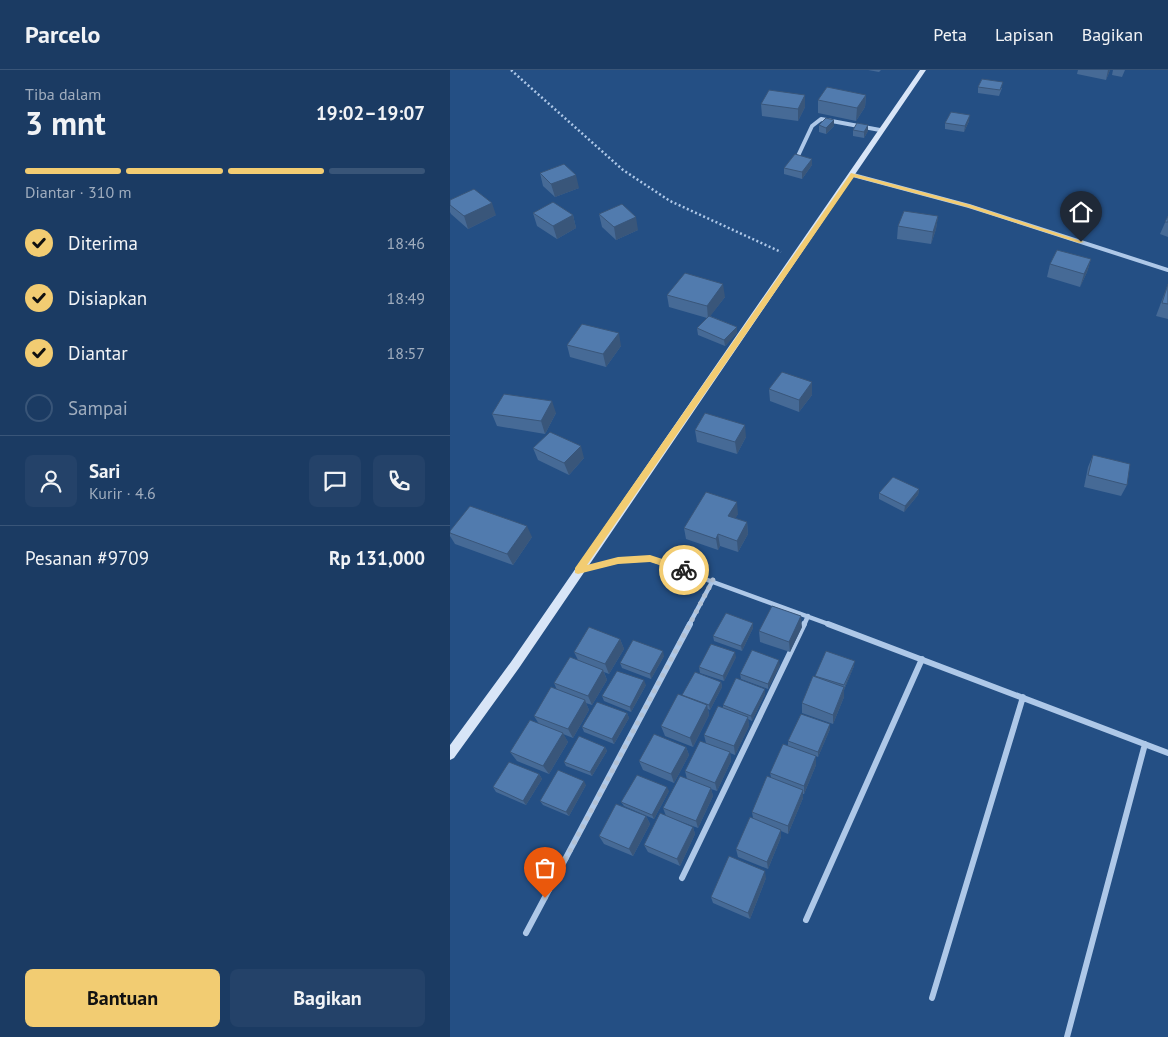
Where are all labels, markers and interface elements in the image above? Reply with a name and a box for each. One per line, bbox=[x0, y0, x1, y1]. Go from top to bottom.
text: Parcelo bbox=[25, 19, 100, 50]
text: Peta bbox=[933, 23, 967, 46]
text: Lapisan bbox=[995, 23, 1054, 46]
text: Bagikan bbox=[1082, 23, 1143, 46]
text: Tiba dalam bbox=[25, 84, 101, 104]
text: 19:02–19:07 bbox=[316, 101, 425, 125]
text: 3 mnt bbox=[25, 102, 106, 144]
text: Diantar · 310 m bbox=[25, 182, 131, 202]
pin bbox=[1060, 191, 1102, 242]
icon: home bbox=[1067, 198, 1095, 226]
icon: check bbox=[25, 229, 53, 257]
text: Diterima bbox=[68, 231, 138, 255]
text: 18:46 bbox=[387, 233, 425, 253]
icon: check bbox=[25, 284, 53, 312]
text: Disiapkan bbox=[68, 286, 147, 310]
text: 18:49 bbox=[387, 288, 425, 308]
icon: check bbox=[25, 339, 53, 367]
text: Diantar bbox=[68, 341, 128, 365]
text: 18:57 bbox=[387, 343, 425, 363]
text: Sampai bbox=[68, 396, 128, 420]
button: person bbox=[25, 455, 77, 507]
button: chat bbox=[309, 455, 361, 507]
button: phone bbox=[373, 455, 425, 507]
text: Sari bbox=[89, 459, 120, 483]
text: Kurir · 4.6 bbox=[89, 483, 156, 503]
courier bbox=[659, 545, 709, 595]
text: Pesanan #9709 bbox=[25, 546, 149, 570]
text: Rp 131,000 bbox=[329, 546, 425, 570]
icon: bike bbox=[670, 556, 698, 584]
pin bbox=[524, 847, 566, 898]
icon: bag bbox=[531, 854, 559, 882]
button: Bantuan bbox=[25, 969, 220, 1027]
button: Bagikan bbox=[230, 969, 425, 1027]

